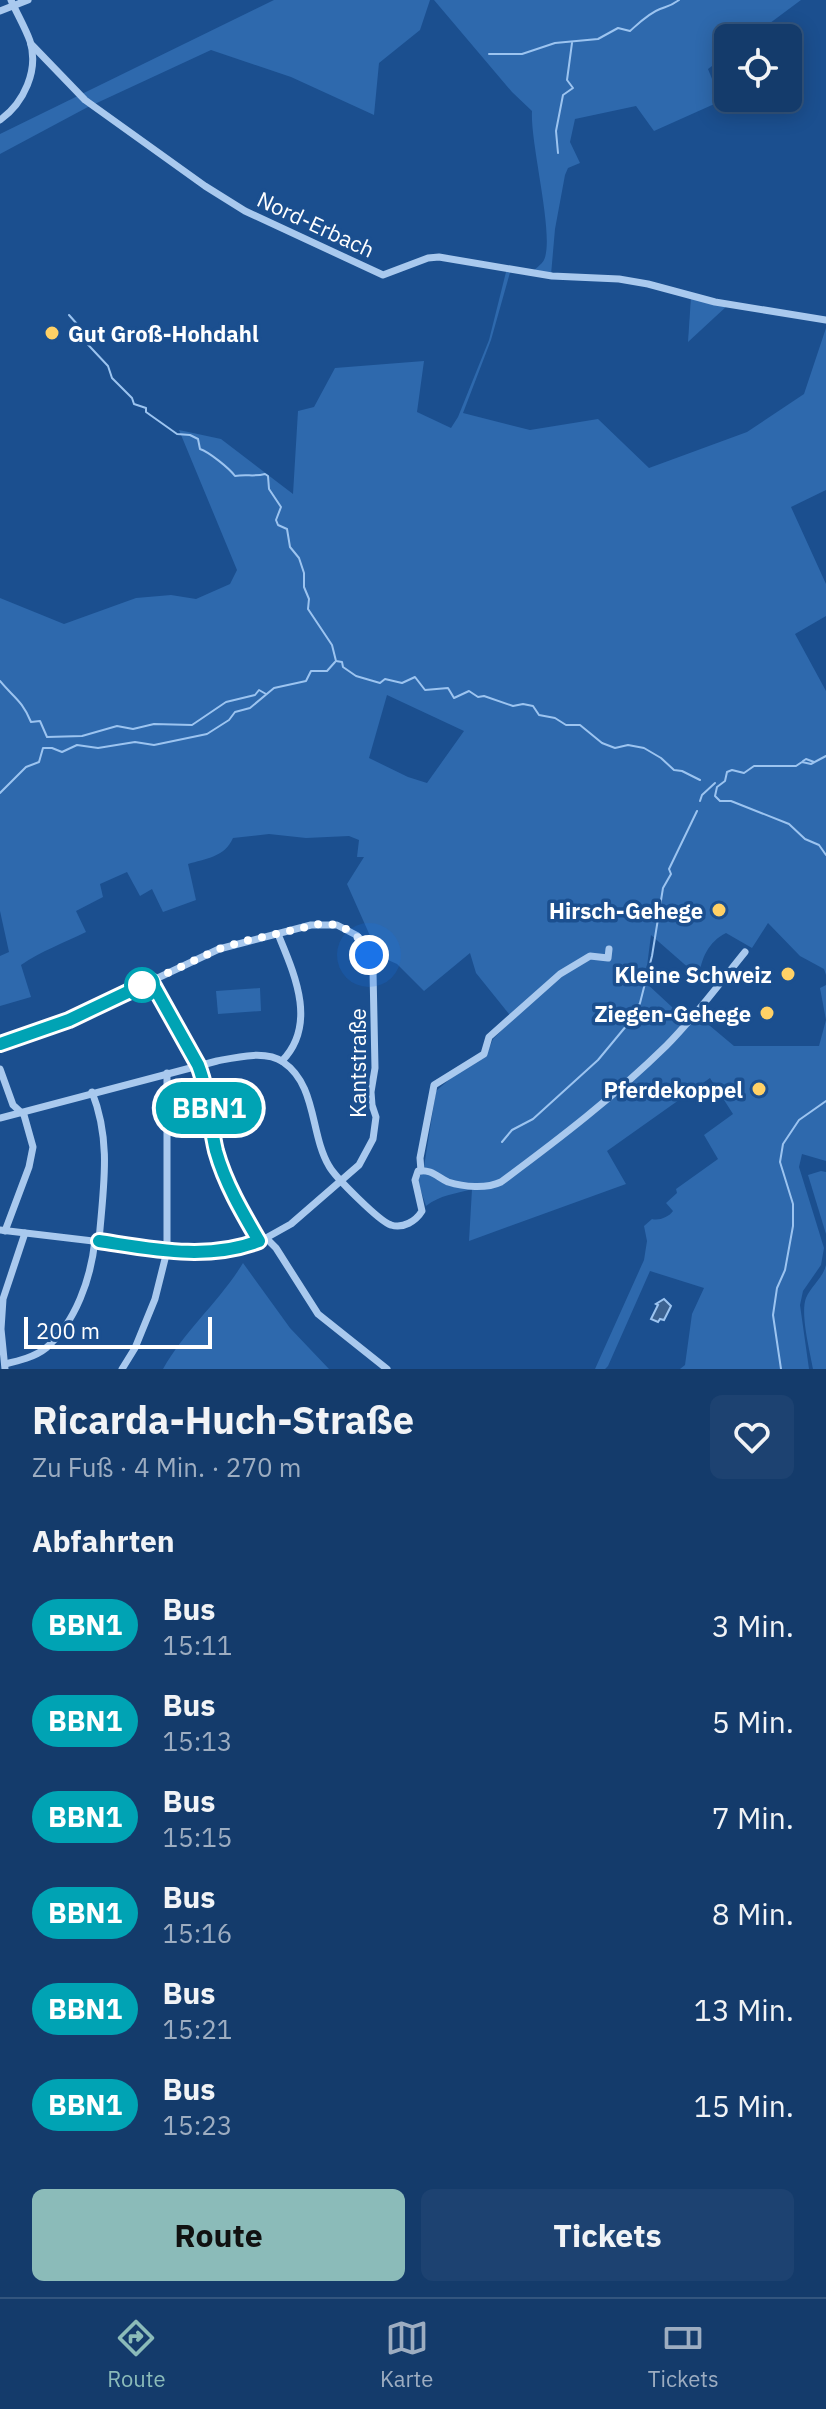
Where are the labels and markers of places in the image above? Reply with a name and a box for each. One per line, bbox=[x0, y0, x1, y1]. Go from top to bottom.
place label: Gut Groß-Hohdahl bbox=[68, 319, 259, 348]
marker: Gut Groß-Hohdahl bbox=[43, 324, 61, 342]
place label: Hirsch-Gehege bbox=[549, 896, 703, 925]
marker: Hirsch-Gehege bbox=[710, 901, 728, 919]
place label: Kleine Schweiz bbox=[615, 960, 772, 989]
marker: Kleine Schweiz bbox=[779, 965, 797, 983]
unlabelled marker bbox=[125, 968, 159, 1002]
place label: Ziegen-Gehege bbox=[594, 999, 751, 1028]
marker: Ziegen-Gehege bbox=[758, 1004, 776, 1022]
place label: Pferdekoppel bbox=[604, 1075, 743, 1104]
marker: Pferdekoppel bbox=[750, 1080, 768, 1098]

